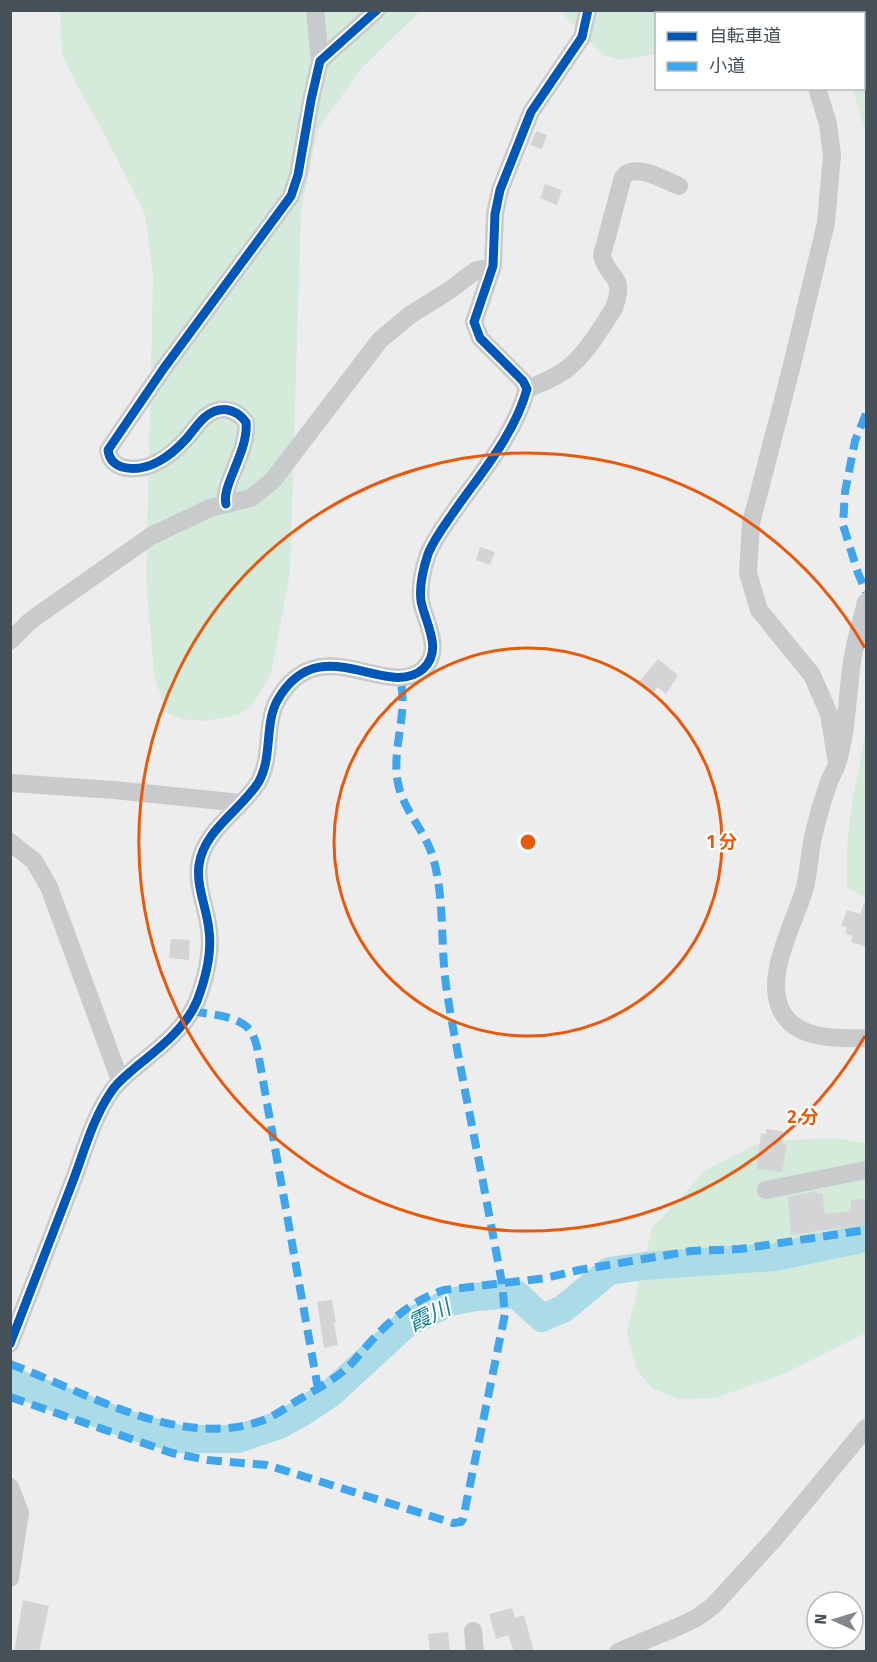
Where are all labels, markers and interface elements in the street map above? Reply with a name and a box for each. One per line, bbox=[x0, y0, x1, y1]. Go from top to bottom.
legend bbox=[655, 12, 865, 90]
text: 自転車道 bbox=[709, 25, 781, 47]
text: 小道 bbox=[709, 55, 745, 77]
text: 1 分 bbox=[707, 831, 737, 853]
centre of rings bbox=[518, 832, 538, 852]
text: 2 分 bbox=[787, 1106, 819, 1128]
water label: 霞川 bbox=[404, 1293, 457, 1337]
north arrow bbox=[805, 1590, 865, 1650]
text: N bbox=[811, 1613, 830, 1625]

